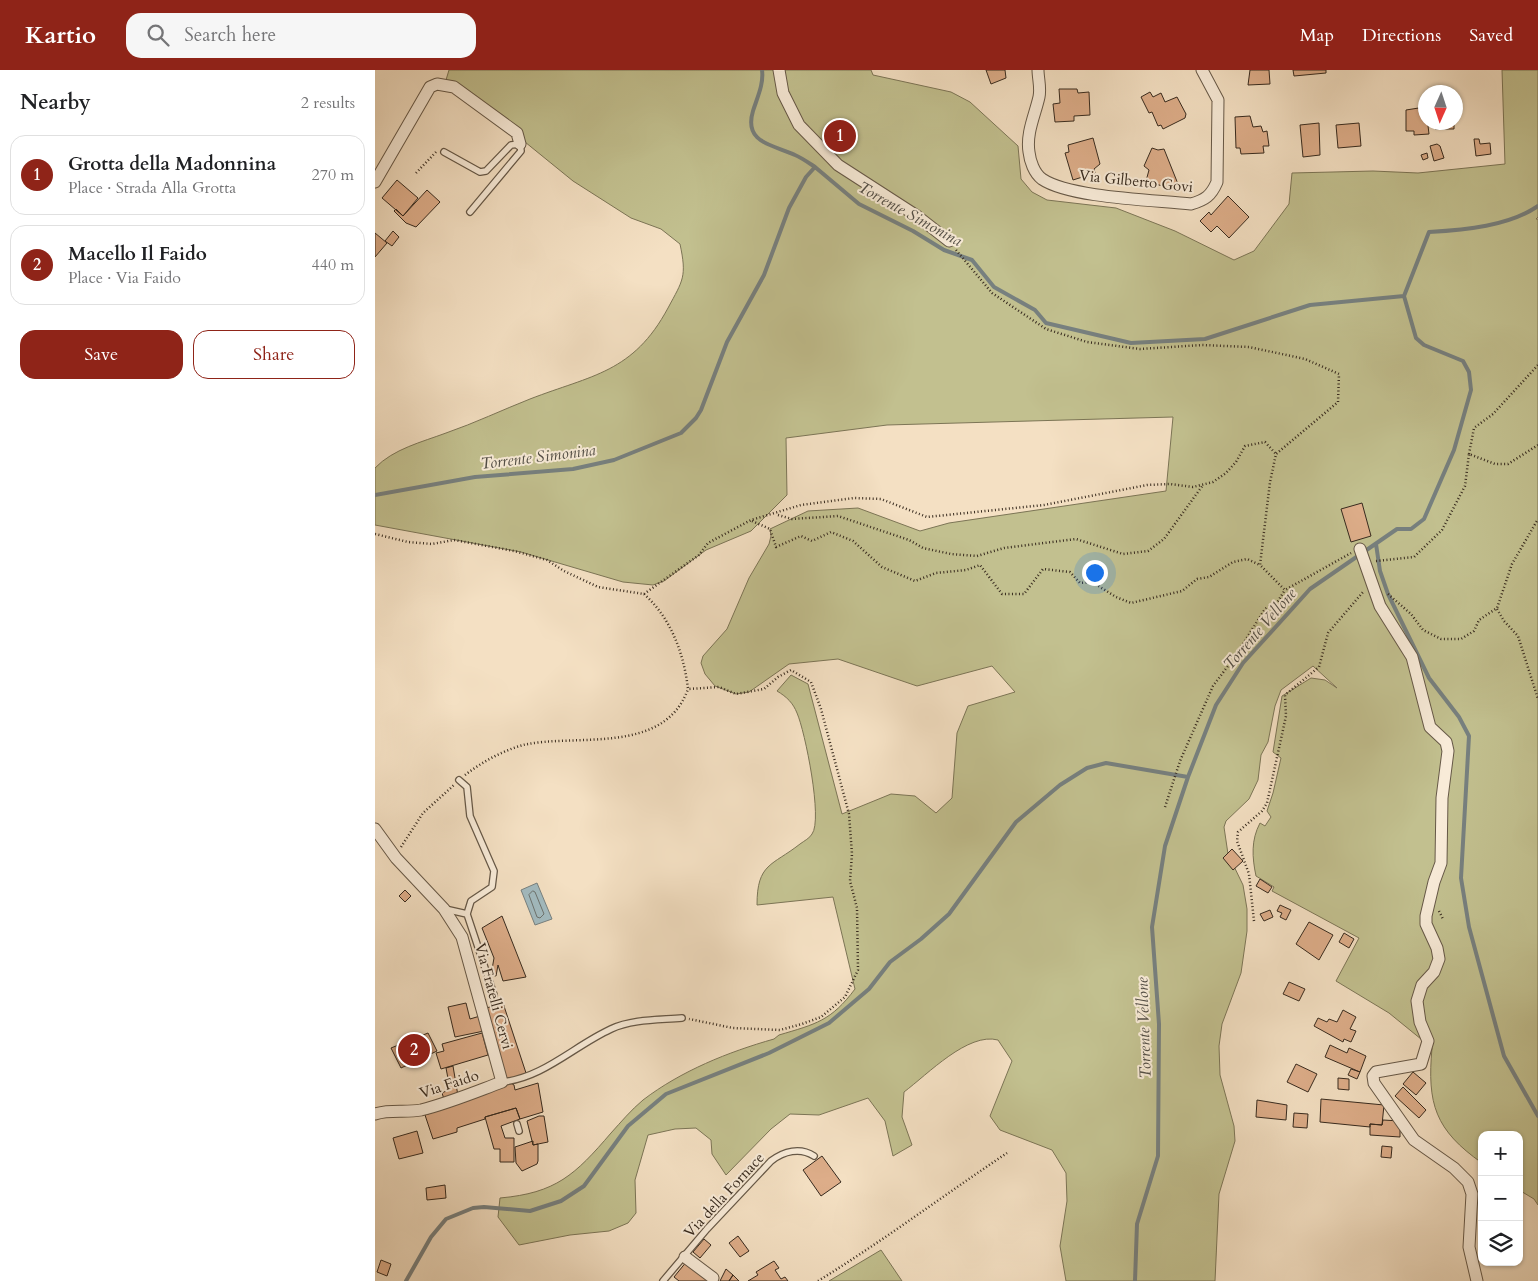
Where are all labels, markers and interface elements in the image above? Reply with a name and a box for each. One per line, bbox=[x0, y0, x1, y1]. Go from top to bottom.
search box bbox=[126, 13, 476, 58]
text: Kartio bbox=[25, 19, 96, 52]
icon: search bbox=[144, 21, 172, 49]
text: Search here bbox=[184, 22, 276, 48]
text: Map bbox=[1300, 23, 1334, 48]
text: Directions bbox=[1362, 23, 1441, 48]
text: Saved bbox=[1469, 23, 1513, 48]
north arrow bbox=[1418, 85, 1463, 130]
text: Nearby bbox=[20, 88, 91, 117]
text: 2 results bbox=[301, 92, 355, 114]
pin: 1 bbox=[824, 117, 856, 155]
text: Grotta della Madonnina bbox=[68, 151, 276, 177]
text: 1 bbox=[33, 164, 41, 186]
text: 270 m bbox=[312, 164, 354, 186]
street label: Via Gilberto Govi bbox=[1078, 165, 1194, 197]
water label: Torrente Simonina bbox=[854, 176, 966, 252]
text: Place · Strada Alla Grotta bbox=[68, 177, 236, 199]
text: Macello Il Faido bbox=[68, 241, 207, 267]
text: 2 bbox=[33, 254, 41, 276]
text: 440 m bbox=[312, 254, 354, 276]
text: Place · Via Faido bbox=[68, 267, 181, 289]
button: Save bbox=[20, 330, 183, 379]
button: Share bbox=[193, 330, 355, 379]
water label: Torrente Simonina bbox=[479, 439, 597, 475]
your location bbox=[1082, 560, 1108, 586]
water label: Torrente Vellone bbox=[1218, 583, 1302, 675]
street label: Via Fratelli Cervi bbox=[470, 941, 518, 1051]
water label: Torrente Vellone bbox=[1131, 976, 1157, 1079]
pin: 2 bbox=[398, 1031, 430, 1069]
street label: Via Faido bbox=[417, 1065, 481, 1103]
map controls bbox=[1478, 1131, 1523, 1266]
button: + bbox=[1478, 1131, 1523, 1176]
street label: Via della Fornace bbox=[679, 1148, 769, 1242]
button: − bbox=[1478, 1176, 1523, 1221]
button: layers bbox=[1478, 1221, 1523, 1266]

